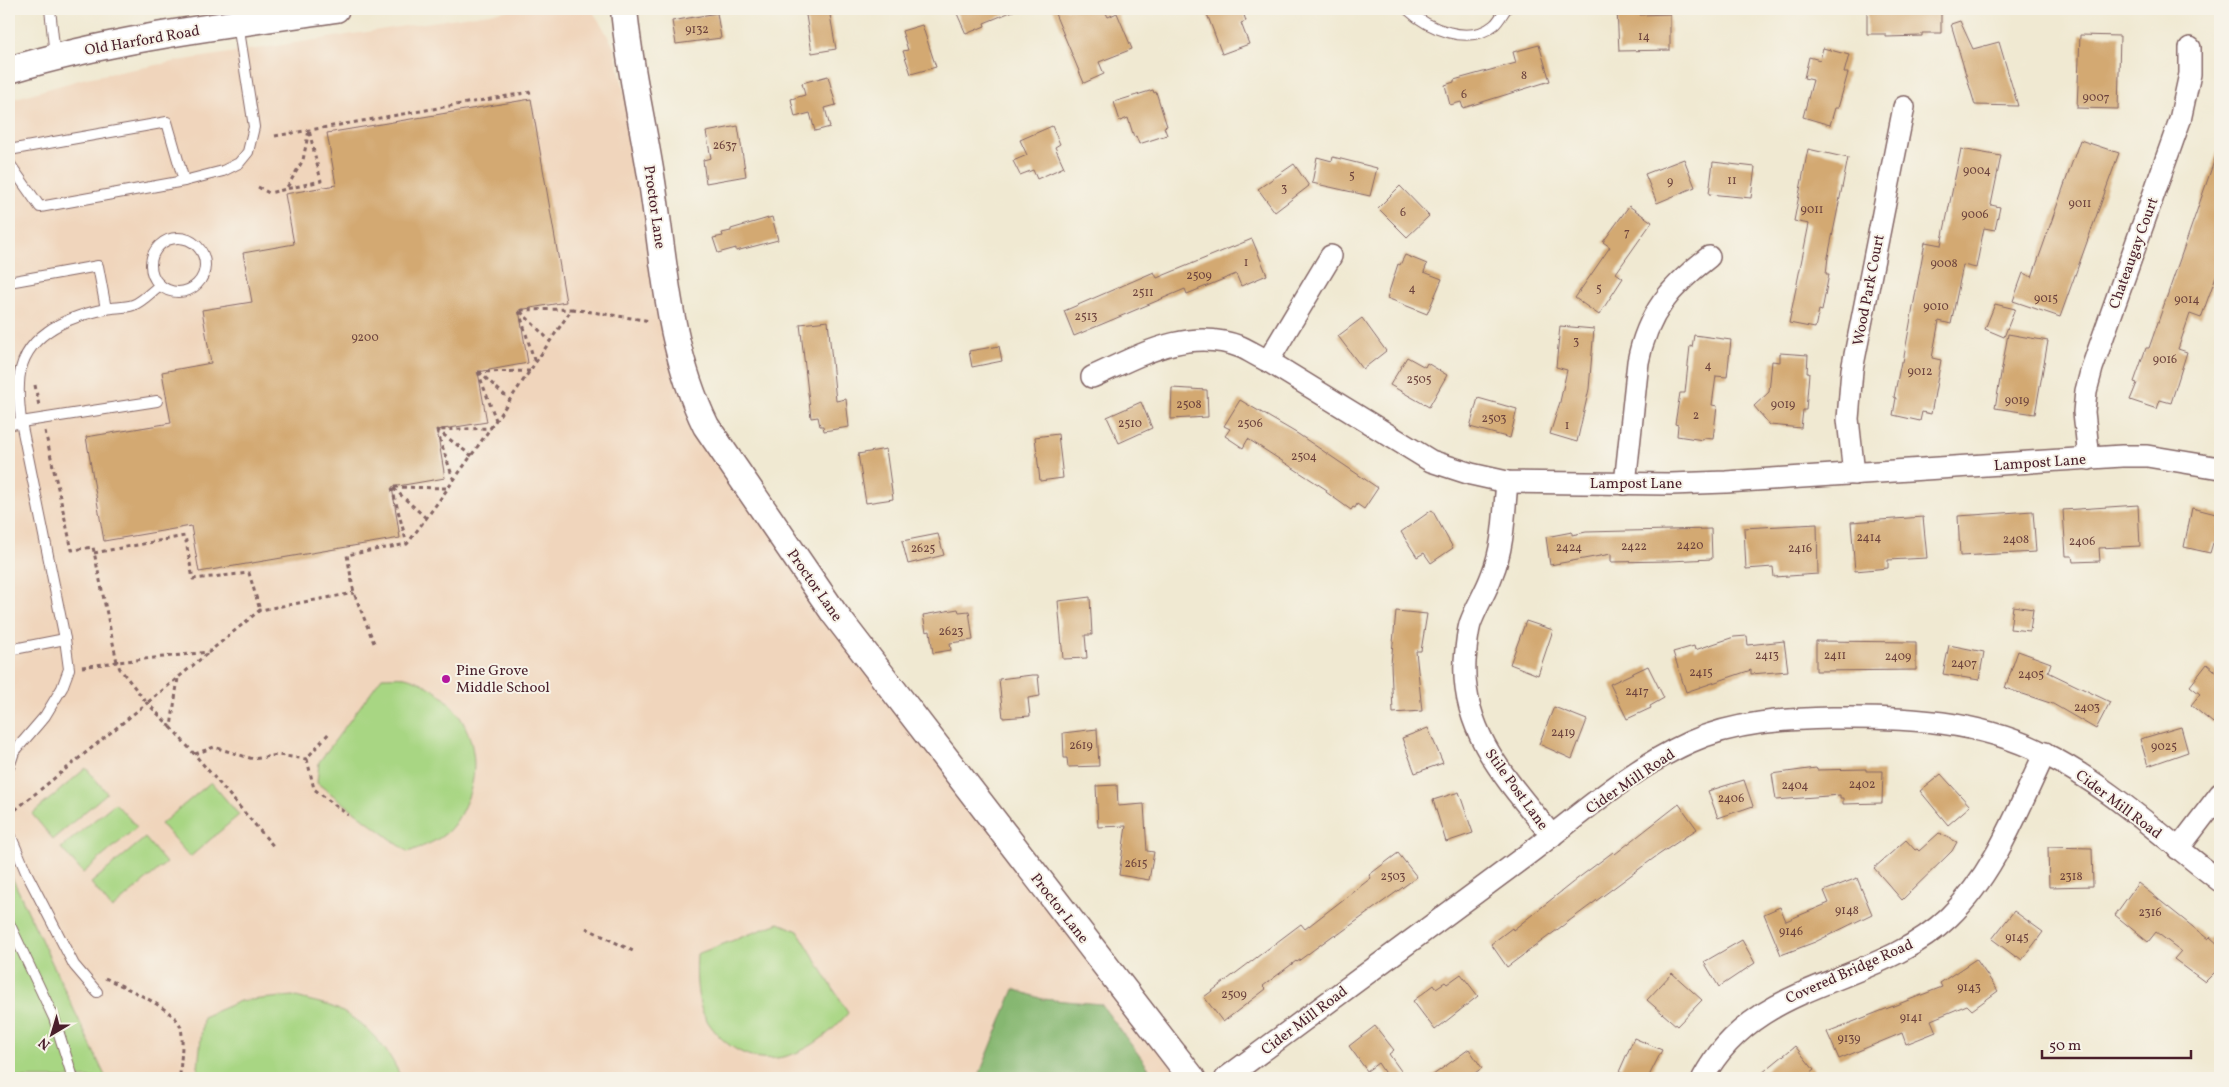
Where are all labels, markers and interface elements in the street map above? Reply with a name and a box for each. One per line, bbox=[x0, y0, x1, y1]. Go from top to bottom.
street label: Old Harford Road bbox=[83, 21, 202, 62]
house number: 9132 bbox=[685, 22, 709, 38]
house number: 14 bbox=[1638, 29, 1650, 45]
house number: 8 bbox=[1521, 68, 1527, 84]
house number: 6 bbox=[1461, 87, 1467, 103]
house number: 9007 bbox=[2083, 90, 2110, 106]
house number: 2637 bbox=[713, 138, 737, 154]
house number: 9004 bbox=[1963, 163, 1991, 179]
street label: Proctor Lane bbox=[637, 164, 670, 250]
house number: 5 bbox=[1349, 168, 1355, 184]
house number: 11 bbox=[1727, 173, 1737, 189]
house number: 9 bbox=[1667, 174, 1673, 190]
house number: 3 bbox=[1281, 181, 1287, 197]
street label: Chateaugay Court bbox=[2104, 195, 2164, 312]
house number: 9011 bbox=[2069, 196, 2092, 212]
house number: 9011 bbox=[1801, 202, 1824, 218]
house number: 6 bbox=[1400, 205, 1406, 221]
house number: 9006 bbox=[1961, 207, 1989, 223]
house number: 7 bbox=[1624, 225, 1630, 241]
street label: Wood Park Court bbox=[1848, 233, 1891, 348]
house number: 1 bbox=[1244, 255, 1248, 271]
house number: 9008 bbox=[1930, 256, 1958, 272]
house number: 2509 bbox=[1186, 268, 1212, 284]
house number: 4 bbox=[1408, 281, 1416, 297]
house number: 5 bbox=[1596, 281, 1602, 297]
house number: 2511 bbox=[1132, 285, 1154, 301]
house number: 9015 bbox=[2034, 291, 2058, 307]
house number: 9014 bbox=[2174, 292, 2200, 308]
house number: 9010 bbox=[1923, 299, 1949, 315]
house number: 2513 bbox=[1074, 309, 1098, 325]
house number: 9200 bbox=[351, 330, 379, 346]
house number: 3 bbox=[1573, 334, 1579, 350]
house number: 9016 bbox=[2153, 352, 2177, 368]
house number: 4 bbox=[1704, 358, 1712, 374]
house number: 9012 bbox=[1908, 364, 1932, 380]
house number: 2505 bbox=[1407, 372, 1432, 388]
house number: 9019 bbox=[2005, 393, 2029, 409]
house number: 2508 bbox=[1176, 397, 1202, 413]
house number: 9019 bbox=[1771, 397, 1795, 413]
house number: 2 bbox=[1693, 408, 1699, 424]
house number: 2503 bbox=[1481, 411, 1507, 427]
house number: 2510 bbox=[1118, 416, 1142, 432]
house number: 2506 bbox=[1237, 416, 1263, 432]
house number: 1 bbox=[1565, 418, 1569, 434]
house number: 2504 bbox=[1291, 449, 1317, 465]
street label: Lampost Lane bbox=[1993, 450, 2087, 477]
street label: Lampost Lane bbox=[1590, 474, 1682, 495]
house number: 2414 bbox=[1856, 530, 1882, 546]
house number: 2408 bbox=[2003, 532, 2029, 548]
house number: 2406 bbox=[2069, 534, 2095, 550]
house number: 2420 bbox=[1677, 538, 1703, 554]
house number: 2422 bbox=[1621, 539, 1647, 555]
house number: 2424 bbox=[1556, 540, 1582, 556]
house number: 2625 bbox=[911, 541, 936, 557]
house number: 2416 bbox=[1788, 541, 1812, 557]
street label: Proctor Lane bbox=[781, 545, 846, 626]
house number: 2623 bbox=[939, 624, 963, 640]
house number: 2413 bbox=[1755, 648, 1779, 664]
house number: 2411 bbox=[1824, 648, 1846, 664]
house number: 2409 bbox=[1885, 649, 1911, 665]
house number: 2407 bbox=[1951, 656, 1977, 672]
place label: Pine Grove Middle School bbox=[456, 661, 550, 699]
house number: 2415 bbox=[1689, 665, 1713, 681]
house number: 2405 bbox=[2018, 667, 2044, 683]
marker: Pine Grove Middle School bbox=[440, 673, 452, 685]
house number: 2417 bbox=[1625, 684, 1649, 700]
house number: 2403 bbox=[2074, 700, 2100, 716]
house number: 2419 bbox=[1551, 725, 1575, 741]
house number: 2619 bbox=[1069, 738, 1093, 754]
house number: 9025 bbox=[2151, 739, 2177, 755]
street label: Stile Post Lane bbox=[1479, 745, 1552, 835]
street label: Cider Mill Road bbox=[1582, 745, 1680, 820]
street label: Cider Mill Road bbox=[2070, 766, 2166, 845]
house number: 2402 bbox=[1849, 777, 1875, 793]
house number: 2404 bbox=[1781, 778, 1809, 794]
house number: 2406 bbox=[1718, 791, 1744, 807]
house number: 2615 bbox=[1125, 856, 1148, 872]
street label: Proctor Lane bbox=[1025, 869, 1093, 948]
house number: 2503 bbox=[1380, 869, 1406, 885]
house number: 2318 bbox=[2060, 869, 2083, 885]
house number: 9148 bbox=[1835, 903, 1859, 919]
house number: 2316 bbox=[2139, 905, 2161, 921]
house number: 9146 bbox=[1779, 924, 1803, 940]
house number: 9145 bbox=[2005, 930, 2029, 946]
street label: Covered Bridge Road bbox=[1782, 935, 1917, 1010]
house number: 9143 bbox=[1957, 980, 1981, 996]
street label: Cider Mill Road bbox=[1257, 982, 1353, 1061]
house number: 2509 bbox=[1221, 987, 1247, 1003]
north arrow bbox=[28, 1010, 78, 1060]
house number: 9141 bbox=[1900, 1010, 1922, 1026]
scale bar bbox=[2042, 1027, 2190, 1059]
house number: 9139 bbox=[1837, 1031, 1861, 1047]
text: N bbox=[35, 1032, 55, 1054]
text: 50 m bbox=[2049, 1036, 2081, 1057]

